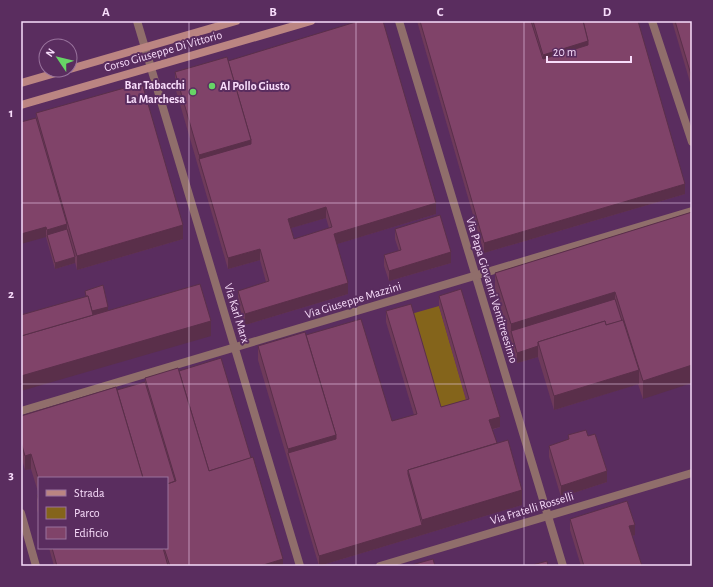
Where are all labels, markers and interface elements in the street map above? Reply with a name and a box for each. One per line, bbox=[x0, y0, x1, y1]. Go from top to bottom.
text: A bbox=[102, 6, 110, 19]
text: B bbox=[269, 6, 277, 19]
text: C bbox=[437, 6, 444, 19]
text: D bbox=[603, 6, 612, 19]
street label: Corso Giuseppe Di Vittorio bbox=[103, 28, 223, 74]
north arrow bbox=[38, 38, 78, 78]
scale bar bbox=[547, 38, 631, 64]
text: N bbox=[44, 46, 57, 59]
text: 20 m bbox=[553, 46, 576, 58]
place label: Bar Tabacchi La Marchesa bbox=[125, 79, 185, 105]
place label: Al Pollo Giusto bbox=[220, 80, 290, 92]
marker: Al Pollo Giusto bbox=[207, 81, 217, 91]
marker: Bar Tabacchi La Marchesa bbox=[188, 87, 198, 97]
text: 1 bbox=[9, 107, 13, 120]
street label: Via Papa Giovanni Ventitreesimo bbox=[464, 216, 520, 364]
street label: Via Giuseppe Mazzini bbox=[303, 280, 403, 320]
street label: Via Karl Marx bbox=[222, 282, 252, 344]
text: 2 bbox=[8, 288, 14, 301]
text: 3 bbox=[8, 469, 14, 482]
legend bbox=[38, 477, 168, 549]
text: Strada bbox=[74, 487, 105, 499]
street label: Via Fratelli Rosselli bbox=[489, 490, 575, 526]
text: Parco bbox=[74, 507, 100, 519]
text: Edificio bbox=[74, 527, 109, 539]

